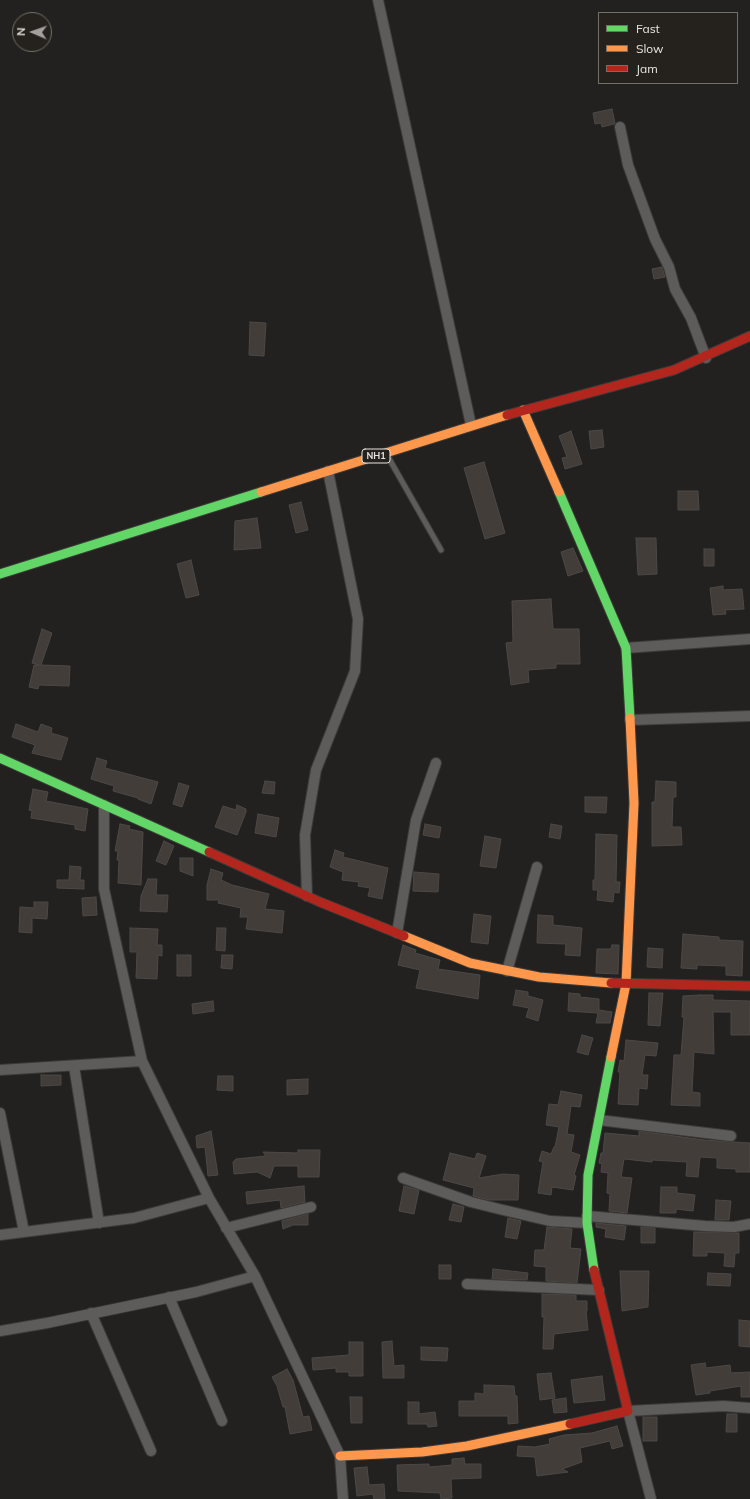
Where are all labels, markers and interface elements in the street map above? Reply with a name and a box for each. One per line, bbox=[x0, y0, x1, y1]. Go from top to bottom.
north arrow bbox=[12, 12, 52, 52]
legend bbox=[598, 12, 738, 84]
text: Fast bbox=[636, 21, 660, 36]
text: N bbox=[14, 27, 28, 36]
text: Slow bbox=[636, 41, 664, 56]
text: Jam bbox=[636, 61, 658, 76]
road number: NH1 bbox=[362, 449, 390, 463]

